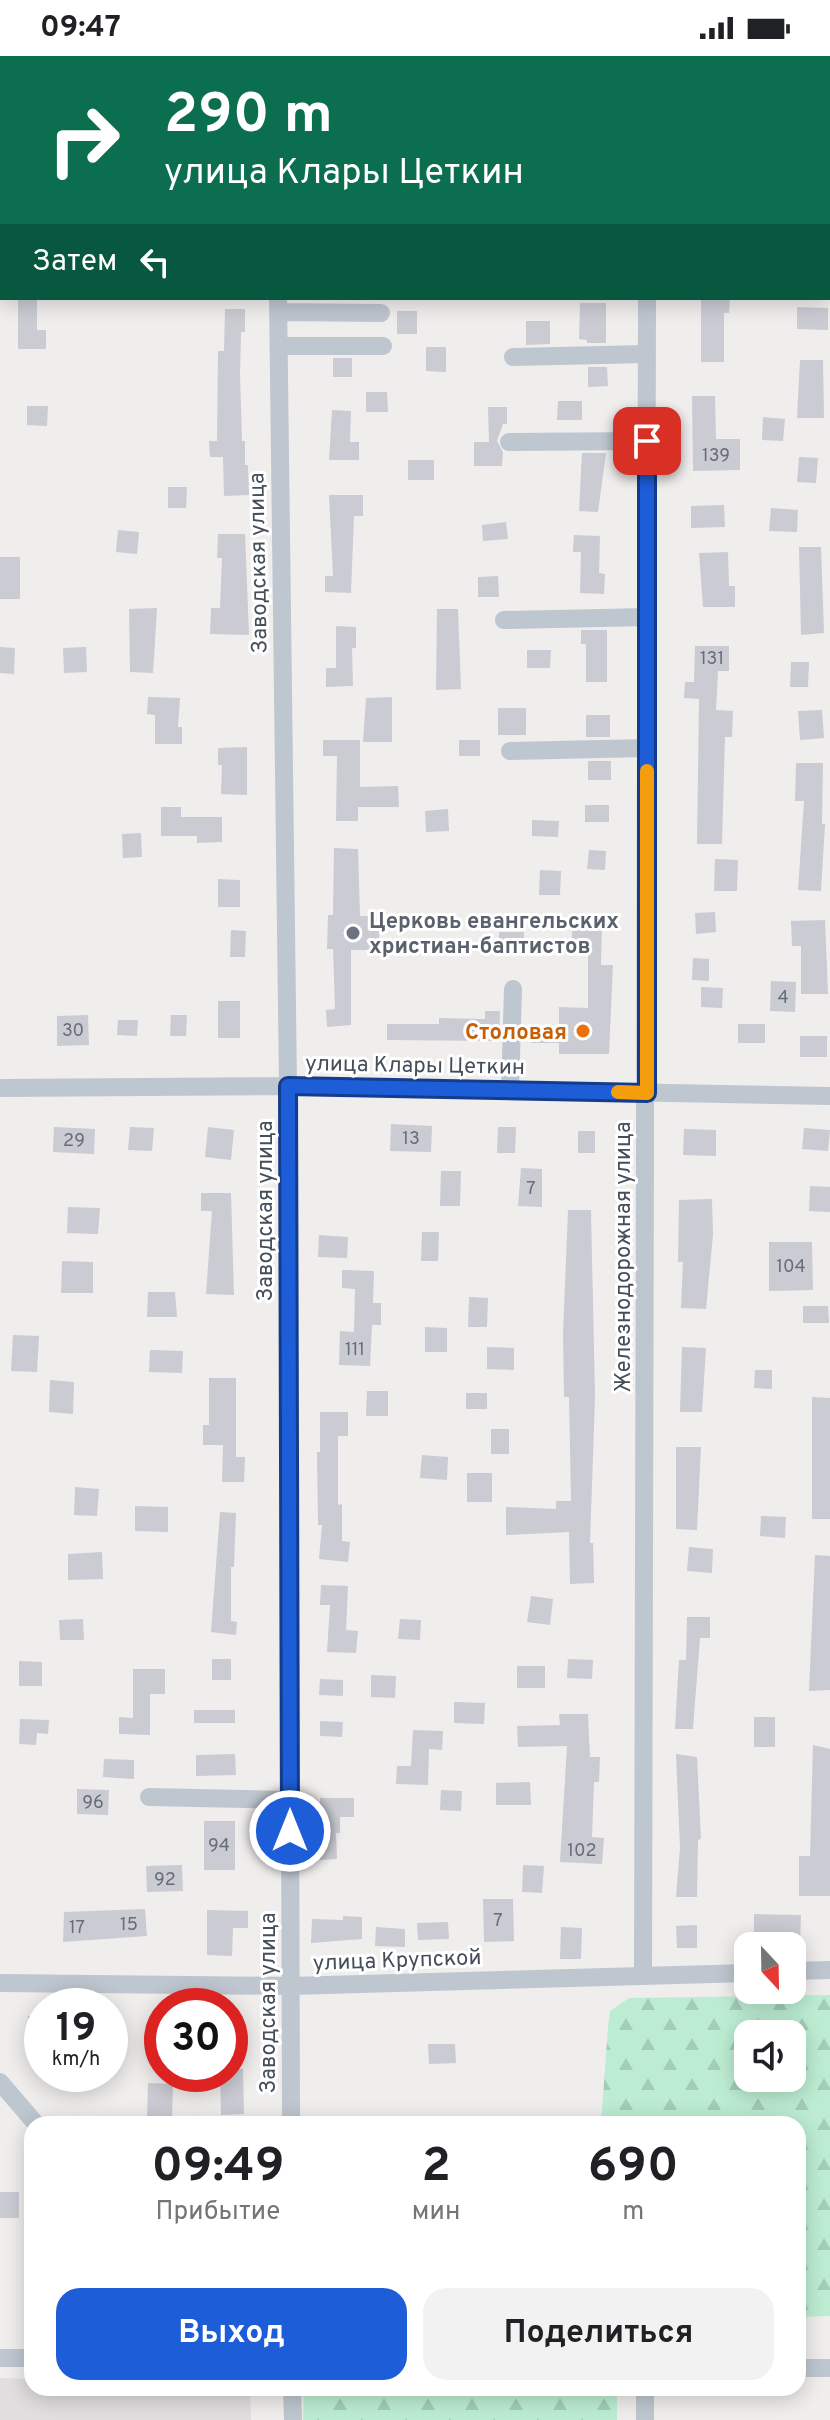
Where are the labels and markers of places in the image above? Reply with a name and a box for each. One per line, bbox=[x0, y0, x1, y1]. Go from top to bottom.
pin bbox=[613, 407, 681, 475]
place label: Церковь евангельских христиан-баптистов bbox=[369, 909, 619, 961]
marker: Церковь евангельских христиан-баптистов bbox=[344, 924, 362, 942]
place label: Столовая bbox=[465, 1020, 567, 1047]
marker: Столовая bbox=[574, 1022, 592, 1040]

